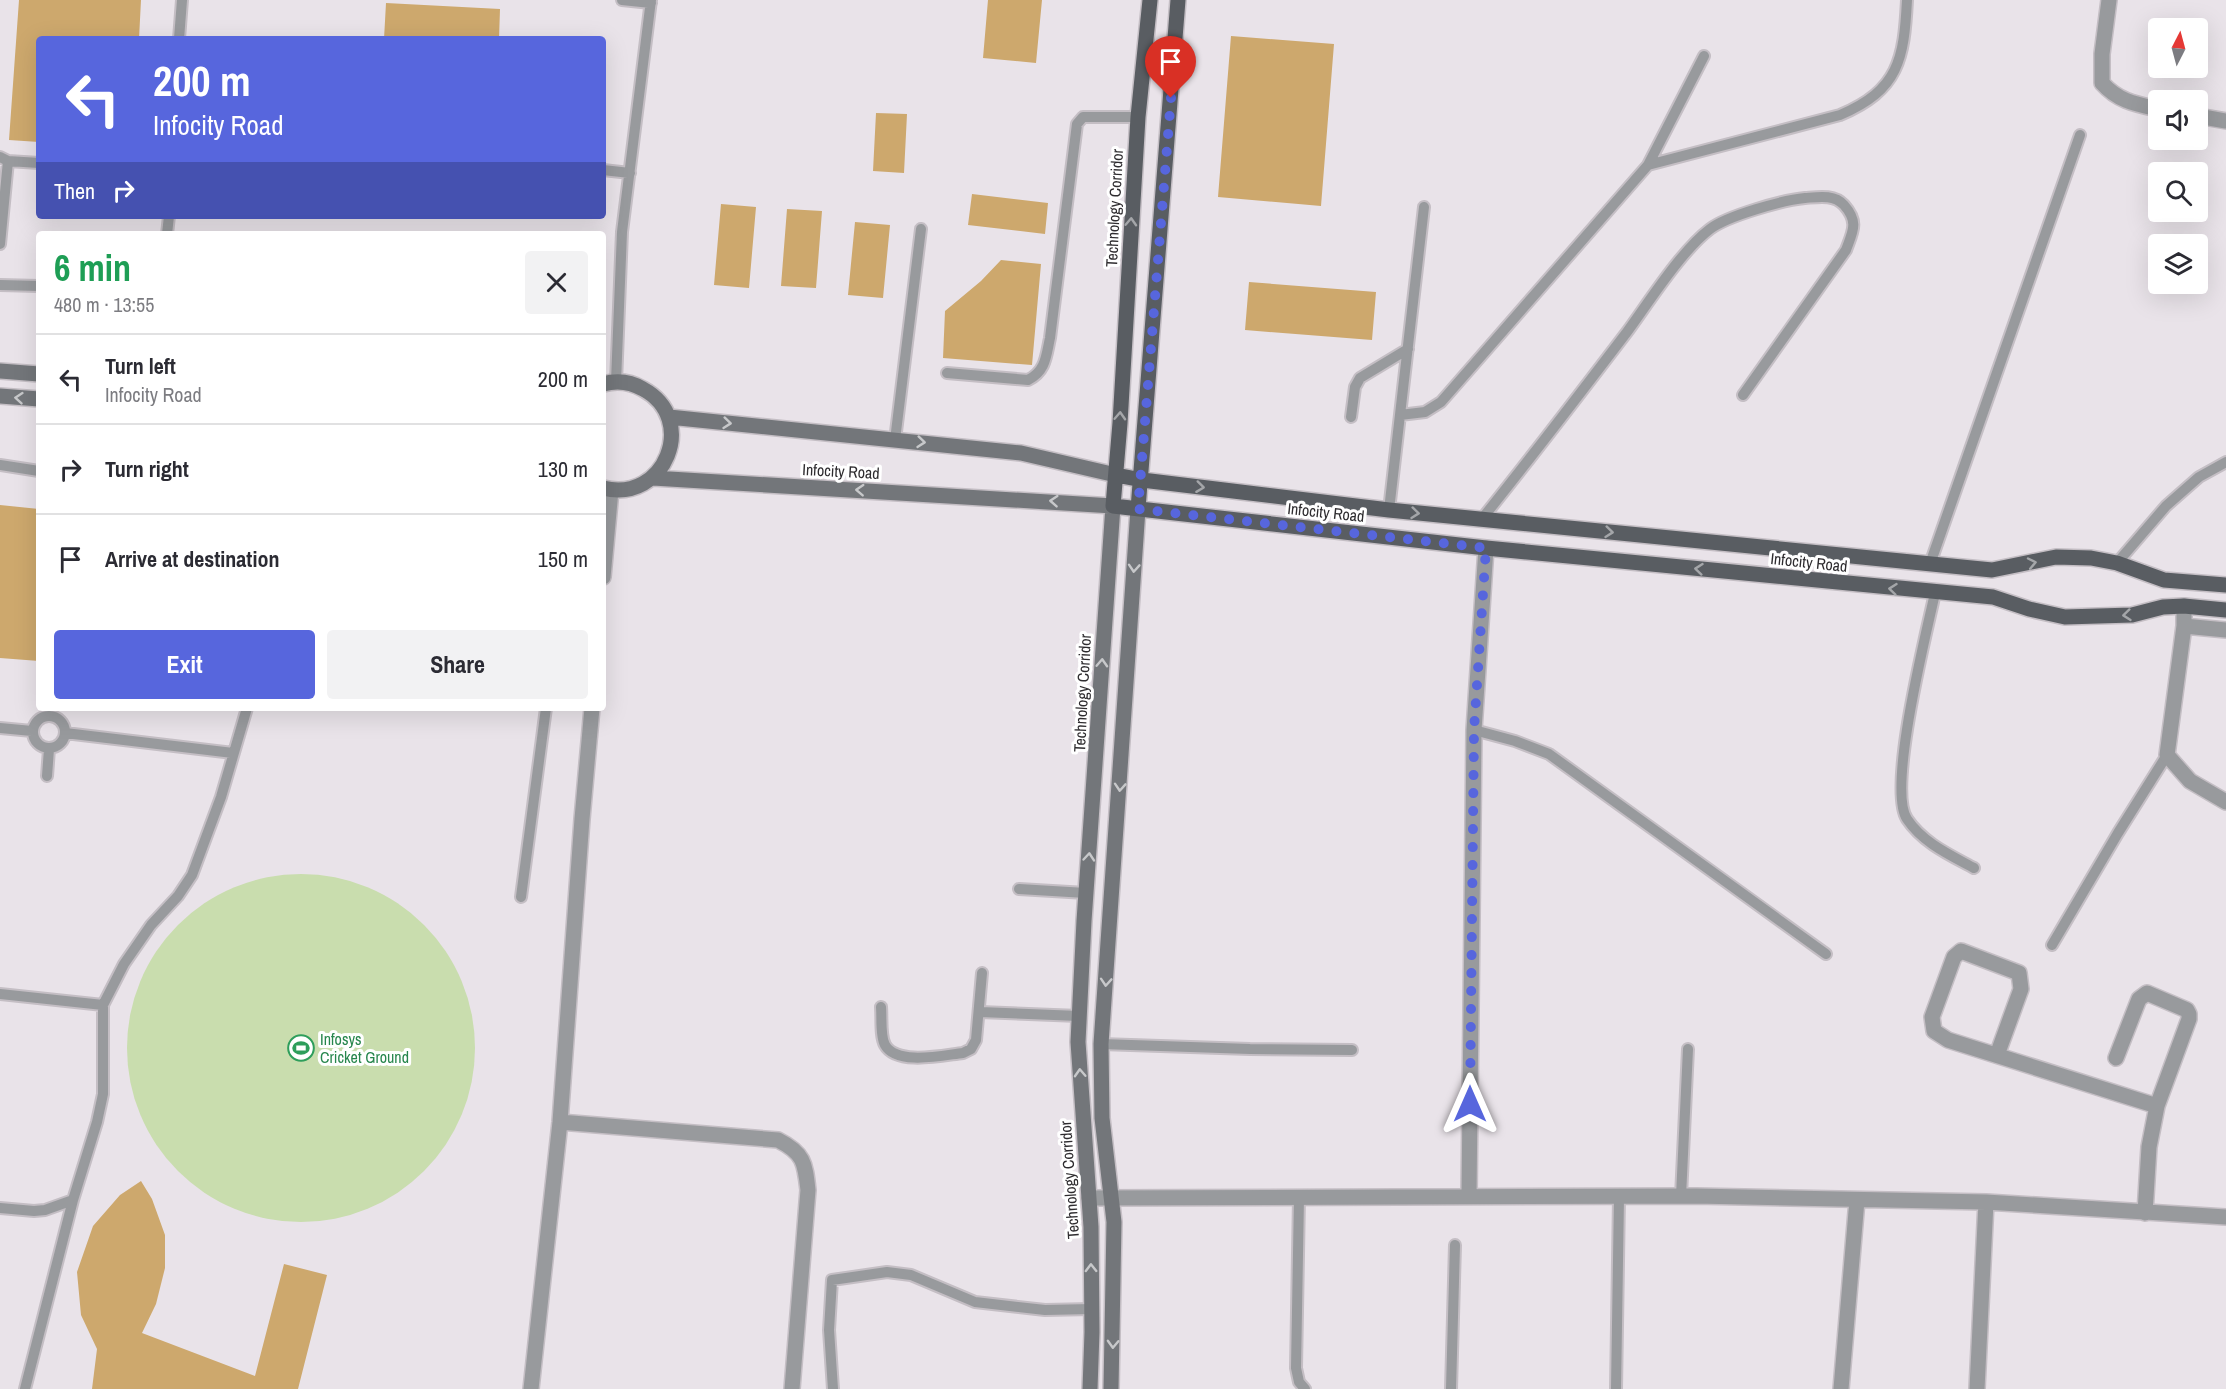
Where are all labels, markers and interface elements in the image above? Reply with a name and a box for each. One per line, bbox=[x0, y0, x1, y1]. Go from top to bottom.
north arrow bbox=[2148, 18, 2208, 78]
map controls bbox=[2148, 18, 2208, 294]
pin bbox=[1145, 36, 1196, 98]
icon: arrive bbox=[1154, 45, 1187, 78]
text: 200 m bbox=[153, 53, 251, 109]
icon: left bbox=[54, 60, 132, 138]
button: sound bbox=[2148, 90, 2208, 150]
text: Infocity Road bbox=[153, 107, 283, 143]
street label: Technology Corridor bbox=[1100, 148, 1128, 268]
button: search bbox=[2148, 162, 2208, 222]
icon: right bbox=[107, 174, 140, 207]
text: Then bbox=[54, 176, 95, 206]
one-way arrow bbox=[1125, 217, 1138, 226]
button: layers bbox=[2148, 234, 2208, 294]
text: 6 min bbox=[54, 244, 131, 292]
button: close bbox=[525, 251, 588, 314]
text: 480 m · 13:55 bbox=[54, 291, 154, 318]
text: Turn left bbox=[105, 351, 176, 381]
icon: left bbox=[54, 363, 87, 396]
text: 200 m bbox=[538, 364, 588, 394]
text: Infocity Road bbox=[105, 381, 202, 408]
one-way arrow bbox=[15, 392, 24, 405]
one-way arrow bbox=[1113, 412, 1126, 421]
one-way arrow bbox=[722, 416, 731, 429]
one-way arrow bbox=[916, 435, 925, 448]
icon: right bbox=[54, 453, 87, 486]
text: Turn right bbox=[105, 454, 189, 484]
text: 130 m bbox=[538, 454, 588, 484]
street label: Infocity Road bbox=[802, 458, 880, 484]
one-way arrow bbox=[1196, 480, 1205, 493]
one-way arrow bbox=[855, 484, 864, 497]
one-way arrow bbox=[1050, 494, 1059, 507]
street label: Infocity Road bbox=[1286, 497, 1366, 527]
one-way arrow bbox=[1410, 506, 1419, 519]
one-way arrow bbox=[1604, 525, 1613, 538]
icon: arrive bbox=[54, 543, 87, 576]
text: Arrive at destination bbox=[105, 544, 279, 574]
text: 150 m bbox=[538, 544, 588, 574]
street label: Infocity Road bbox=[1769, 547, 1849, 577]
one-way arrow bbox=[2027, 557, 2037, 570]
one-way arrow bbox=[1128, 563, 1141, 572]
one-way arrow bbox=[1694, 563, 1703, 576]
one-way arrow bbox=[1888, 583, 1897, 596]
one-way arrow bbox=[2122, 608, 2131, 621]
button: Exit bbox=[54, 630, 315, 699]
button: Share bbox=[327, 630, 588, 699]
street label: Technology Corridor bbox=[1068, 633, 1096, 753]
one-way arrow bbox=[1095, 658, 1108, 667]
one-way arrow bbox=[1113, 783, 1126, 792]
one-way arrow bbox=[1082, 853, 1095, 862]
one-way arrow bbox=[1100, 977, 1113, 986]
place label: Infosys Cricket Ground bbox=[320, 1028, 409, 1068]
sports icon: Infosys Cricket Ground bbox=[286, 1033, 316, 1063]
one-way arrow bbox=[1073, 1068, 1086, 1077]
position arrow bbox=[1438, 1072, 1502, 1136]
street label: Technology Corridor bbox=[1054, 1120, 1084, 1240]
one-way arrow bbox=[1085, 1263, 1097, 1272]
one-way arrow bbox=[1106, 1339, 1119, 1348]

